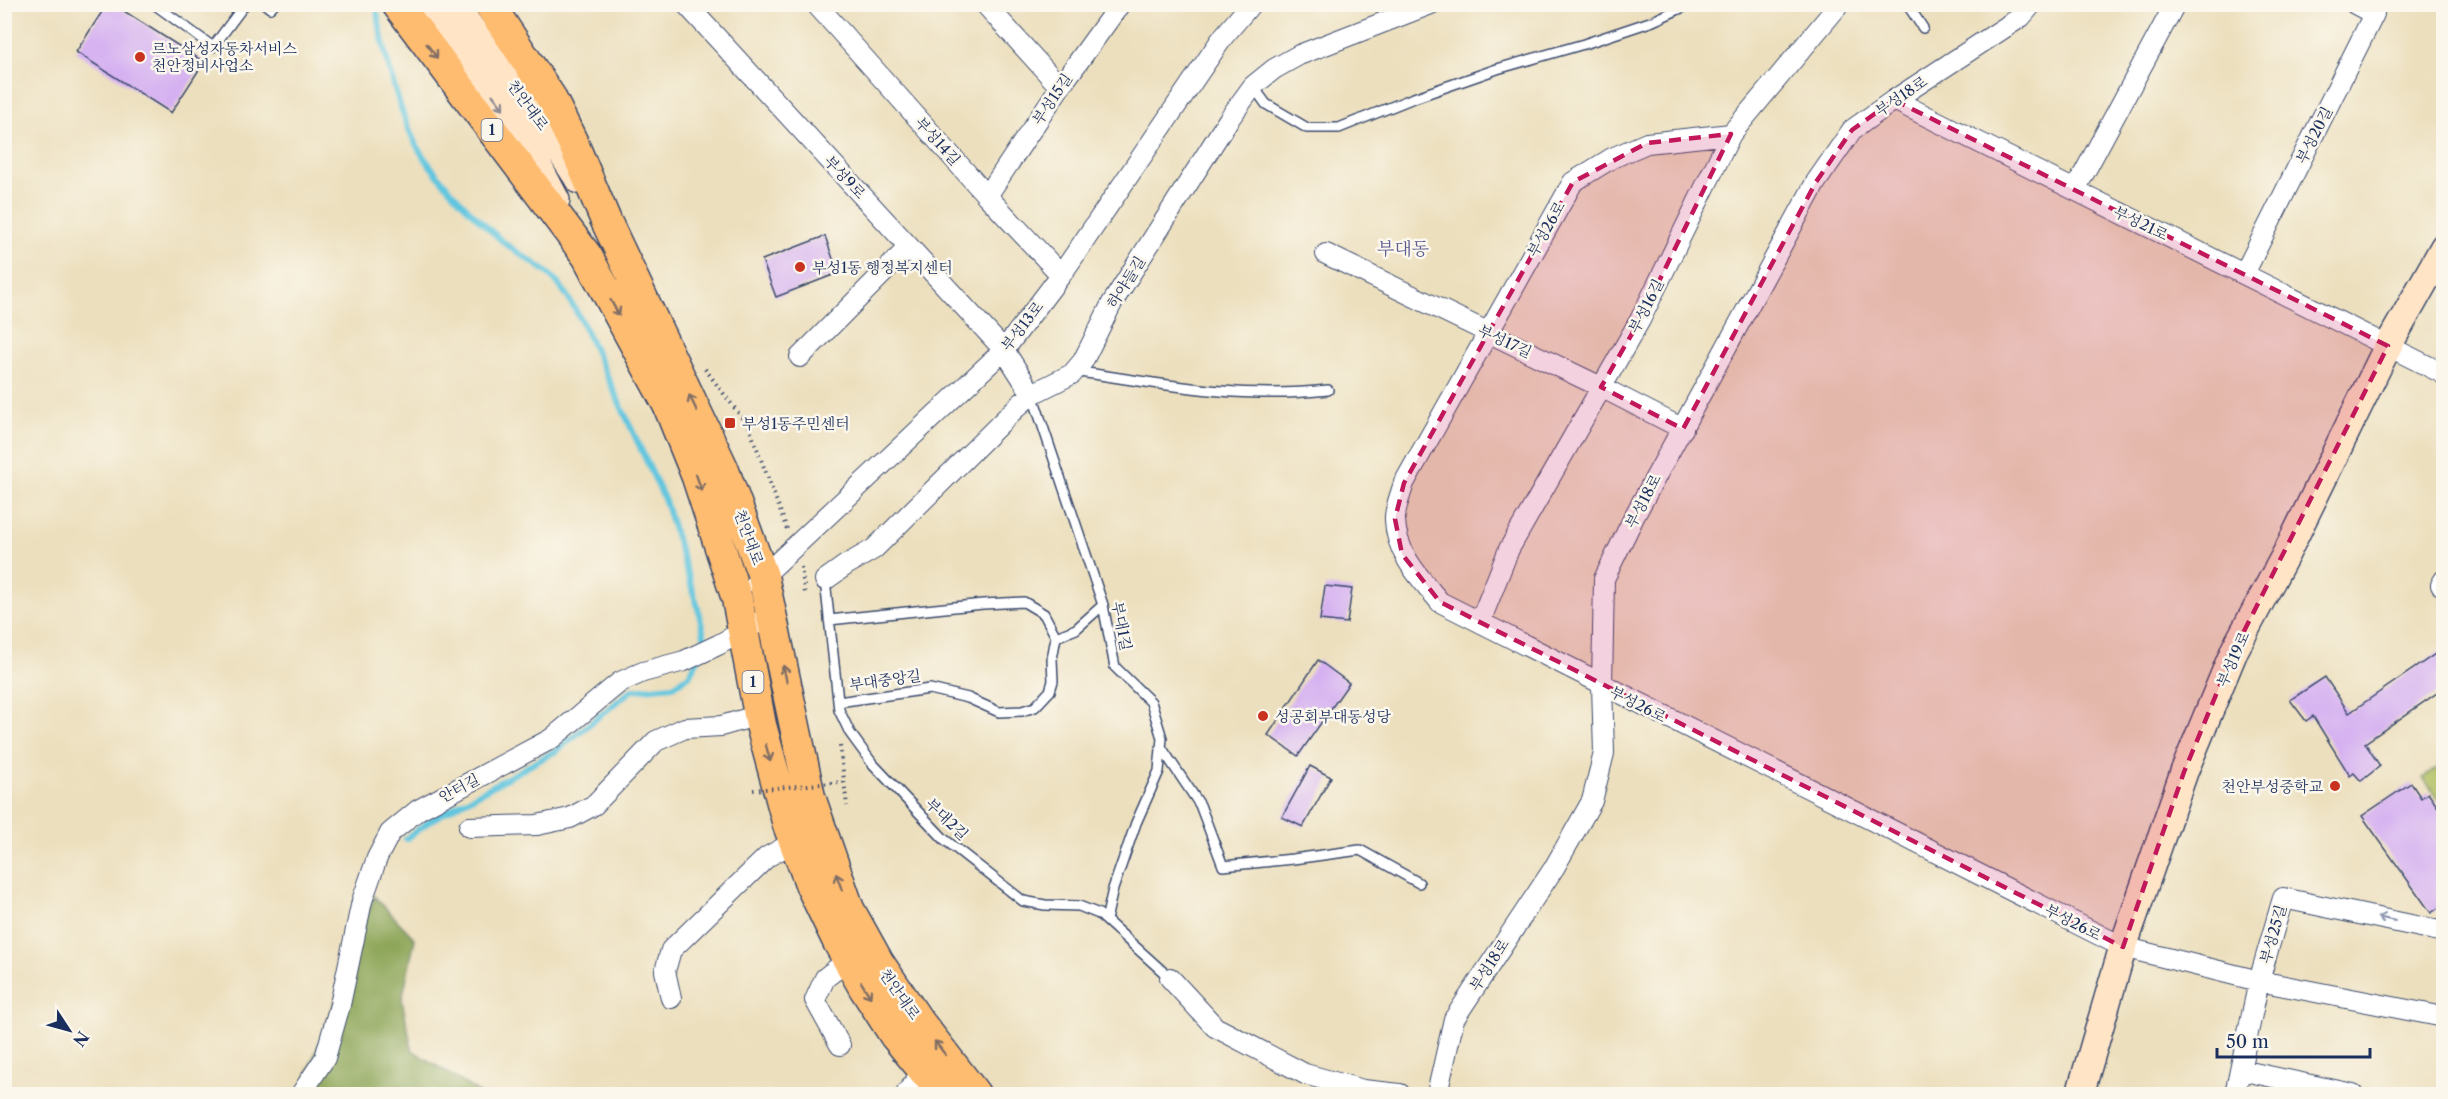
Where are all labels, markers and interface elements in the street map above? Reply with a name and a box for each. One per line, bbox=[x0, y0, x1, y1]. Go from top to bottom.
place label: 르노삼성자동차서비스 천안정비사업소 bbox=[152, 39, 297, 75]
one-way arrow bbox=[426, 43, 438, 59]
marker: 르노삼성자동차서비스 천안정비사업소 bbox=[133, 50, 147, 64]
street label: 부성15길 bbox=[1028, 70, 1076, 128]
street label: 부성18로 bbox=[1871, 71, 1931, 120]
street label: 천안대로 bbox=[503, 76, 553, 134]
one-way arrow bbox=[492, 93, 504, 109]
street label: 부성20길 bbox=[2292, 103, 2336, 167]
street label: 부성14길 bbox=[911, 113, 965, 169]
road number: 1 bbox=[482, 119, 502, 141]
street label: 부성9로 bbox=[820, 151, 870, 203]
street label: 부성26로 bbox=[1523, 197, 1569, 260]
street label: 부성21로 bbox=[2111, 202, 2172, 245]
district label: 부대동 bbox=[1377, 238, 1429, 260]
street label: 하야들길 bbox=[1103, 252, 1149, 312]
place label: 부성1동 행정복지센터 bbox=[812, 258, 953, 277]
marker: 부성1동 행정복지센터 bbox=[793, 260, 807, 274]
street label: 부성16길 bbox=[1624, 276, 1668, 336]
street label: 부성13로 bbox=[997, 297, 1048, 355]
one-way arrow bbox=[609, 299, 621, 316]
street label: 부성17길 bbox=[1475, 320, 1535, 362]
one-way arrow bbox=[686, 395, 698, 413]
place label: 부성1동주민센터 bbox=[742, 414, 850, 433]
marker: 부성1동주민센터 bbox=[723, 416, 737, 430]
street label: 부성18로 bbox=[1621, 470, 1665, 531]
one-way arrow bbox=[695, 473, 706, 492]
street label: 천안대로 bbox=[730, 507, 768, 568]
street label: 부대1길 bbox=[1108, 600, 1136, 652]
street label: 부성19로 bbox=[2212, 628, 2254, 690]
one-way arrow bbox=[778, 664, 790, 683]
street label: 부대중앙길 bbox=[848, 666, 922, 694]
road number: 1 bbox=[742, 671, 764, 693]
street label: 부성26로 bbox=[1607, 682, 1670, 727]
place label: 성공회부대동성당 bbox=[1275, 707, 1391, 726]
marker: 성공회부대동성당 bbox=[1256, 709, 1270, 723]
one-way arrow bbox=[763, 743, 774, 762]
street label: 안터길 bbox=[435, 769, 483, 807]
place label: 천안부성중학교 bbox=[2222, 777, 2324, 796]
marker: 천안부성중학교 bbox=[2328, 779, 2342, 793]
street label: 부대2길 bbox=[922, 794, 972, 844]
one-way arrow bbox=[833, 873, 844, 892]
street label: 부성26로 bbox=[2042, 900, 2105, 945]
street label: 부성25길 bbox=[2256, 902, 2290, 966]
one-way arrow bbox=[2377, 913, 2396, 925]
street label: 부성18로 bbox=[1465, 935, 1513, 995]
street label: 천안대로 bbox=[876, 965, 925, 1024]
one-way arrow bbox=[861, 981, 873, 998]
north arrow bbox=[39, 1000, 99, 1060]
scale bar bbox=[2217, 1021, 2370, 1059]
text: N bbox=[69, 1027, 93, 1050]
text: 50 m bbox=[2226, 1031, 2269, 1053]
one-way arrow bbox=[933, 1041, 946, 1057]

